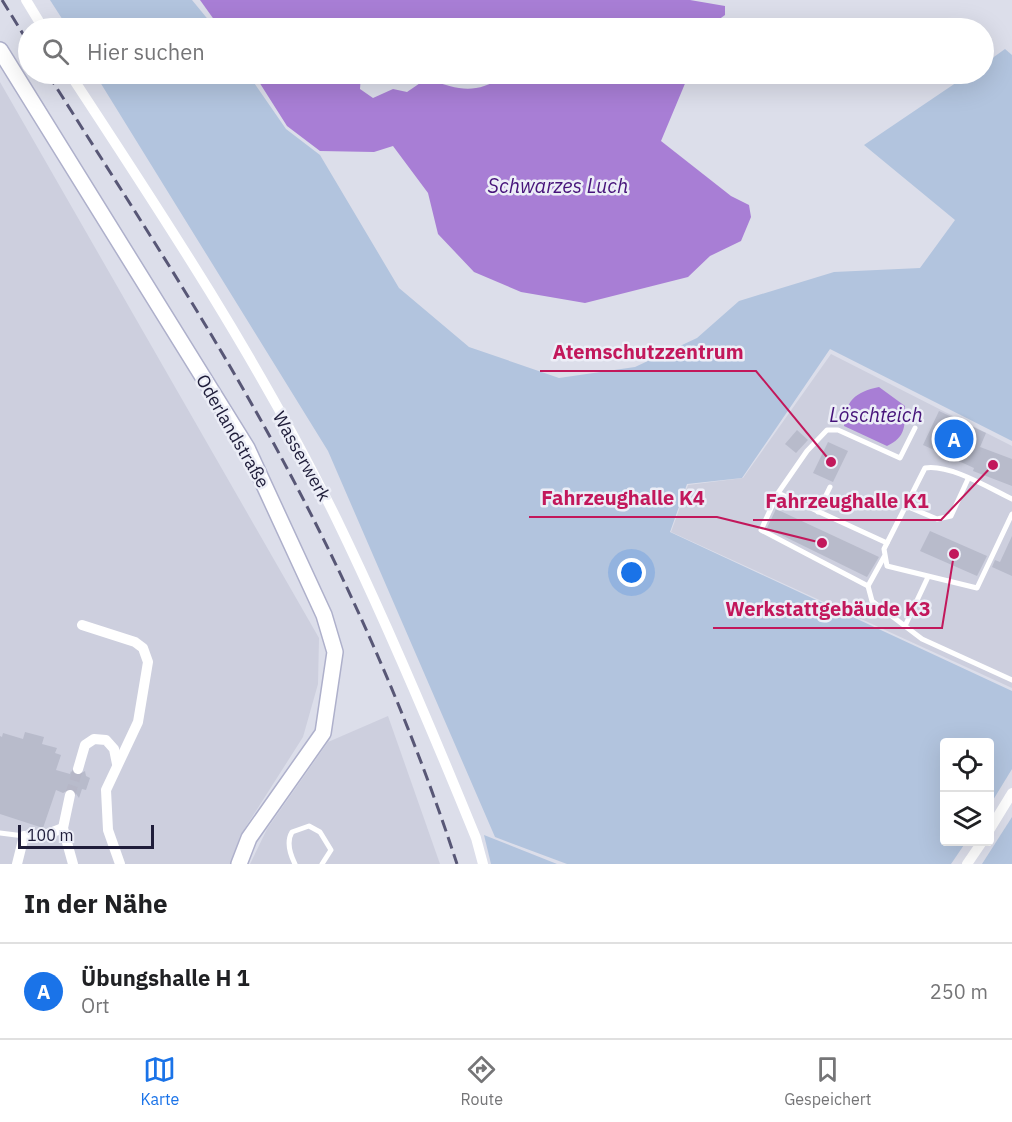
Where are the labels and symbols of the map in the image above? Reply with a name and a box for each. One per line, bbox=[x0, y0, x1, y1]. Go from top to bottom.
water label: Schwarzes Luch bbox=[488, 172, 628, 199]
callout: Atemschutzzentrum bbox=[540, 333, 756, 371]
text: Atemschutzzentrum bbox=[552, 338, 744, 365]
street label: Oderlandstraße bbox=[191, 370, 275, 492]
water label: Löschteich bbox=[829, 401, 923, 428]
street label: Wasserwerk bbox=[268, 407, 336, 505]
pin: A bbox=[934, 416, 974, 462]
callout: Fahrzeughalle K4 bbox=[529, 479, 717, 517]
callout: Fahrzeughalle K1 bbox=[753, 482, 941, 520]
text: Fahrzeughalle K4 bbox=[541, 484, 705, 511]
text: Fahrzeughalle K1 bbox=[765, 487, 929, 514]
your location bbox=[617, 558, 646, 587]
callout: Werkstattgebäude K3 bbox=[713, 590, 942, 628]
text: Werkstattgebäude K3 bbox=[725, 595, 931, 622]
scale bar bbox=[18, 822, 154, 850]

